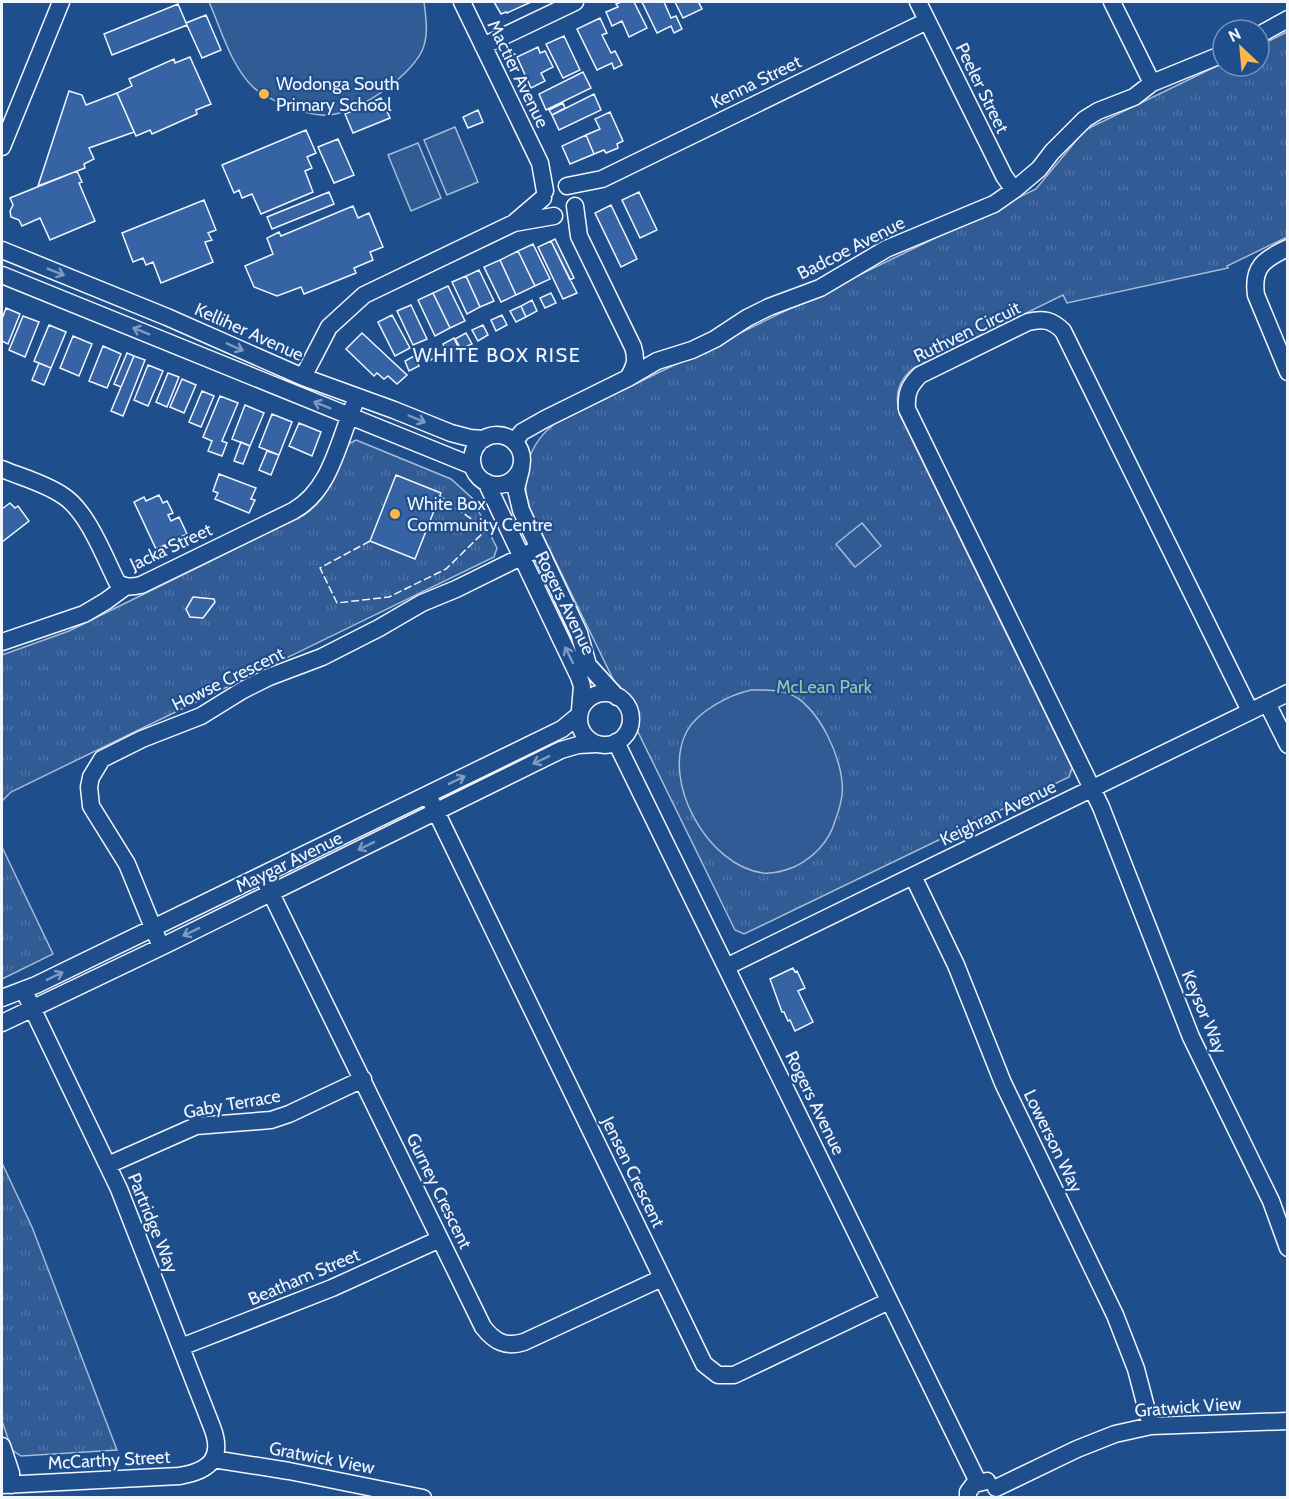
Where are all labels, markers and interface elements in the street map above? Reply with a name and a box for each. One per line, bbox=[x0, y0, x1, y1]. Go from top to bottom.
street label: Mactier Avenue bbox=[482, 16, 554, 132]
north arrow bbox=[1211, 18, 1271, 78]
text: N bbox=[1225, 24, 1244, 46]
street label: Peeler Street bbox=[951, 39, 1013, 137]
street label: Kenna Street bbox=[707, 51, 805, 113]
place label: Wodonga South Primary School bbox=[276, 73, 400, 116]
marker: Wodonga South Primary School bbox=[257, 87, 271, 101]
street label: Badcoe Avenue bbox=[794, 211, 908, 285]
one-way arrow bbox=[46, 267, 64, 278]
street label: Ruthven Circuit bbox=[910, 297, 1024, 367]
street label: Kelliher Avenue bbox=[191, 298, 307, 366]
one-way arrow bbox=[132, 325, 151, 336]
one-way arrow bbox=[226, 342, 244, 354]
district label: WHITE BOX RISE bbox=[413, 343, 581, 367]
one-way arrow bbox=[313, 399, 331, 410]
one-way arrow bbox=[407, 414, 425, 425]
place label: White Box Community Centre bbox=[407, 493, 553, 536]
marker: White Box Community Centre bbox=[388, 507, 402, 521]
street label: Jacka Street bbox=[125, 518, 216, 576]
street label: Rogers Avenue bbox=[530, 547, 600, 659]
street label: Howse Crescent bbox=[168, 642, 288, 716]
one-way arrow bbox=[562, 646, 574, 664]
park label: McLean Park bbox=[776, 676, 873, 698]
one-way arrow bbox=[533, 754, 550, 766]
one-way arrow bbox=[448, 774, 466, 786]
street label: Keighran Avenue bbox=[936, 775, 1060, 851]
street label: Maygar Avenue bbox=[232, 827, 346, 897]
one-way arrow bbox=[357, 840, 375, 852]
one-way arrow bbox=[183, 926, 200, 938]
street label: Keysor Way bbox=[1177, 967, 1231, 1057]
one-way arrow bbox=[46, 969, 64, 981]
street label: Rogers Avenue bbox=[780, 1047, 850, 1159]
street label: Gaby Terrace bbox=[182, 1085, 282, 1123]
street label: Lowerson Way bbox=[1019, 1086, 1087, 1196]
street label: Jensen Crescent bbox=[596, 1112, 669, 1231]
street label: Gurney Crescent bbox=[402, 1130, 476, 1252]
street label: Partridge Way bbox=[123, 1170, 183, 1276]
street label: Beatham Street bbox=[245, 1244, 363, 1310]
street label: Gratwick View bbox=[1134, 1392, 1242, 1422]
street label: Gratwick View bbox=[267, 1437, 377, 1479]
street label: McCarthy Street bbox=[47, 1446, 171, 1474]

